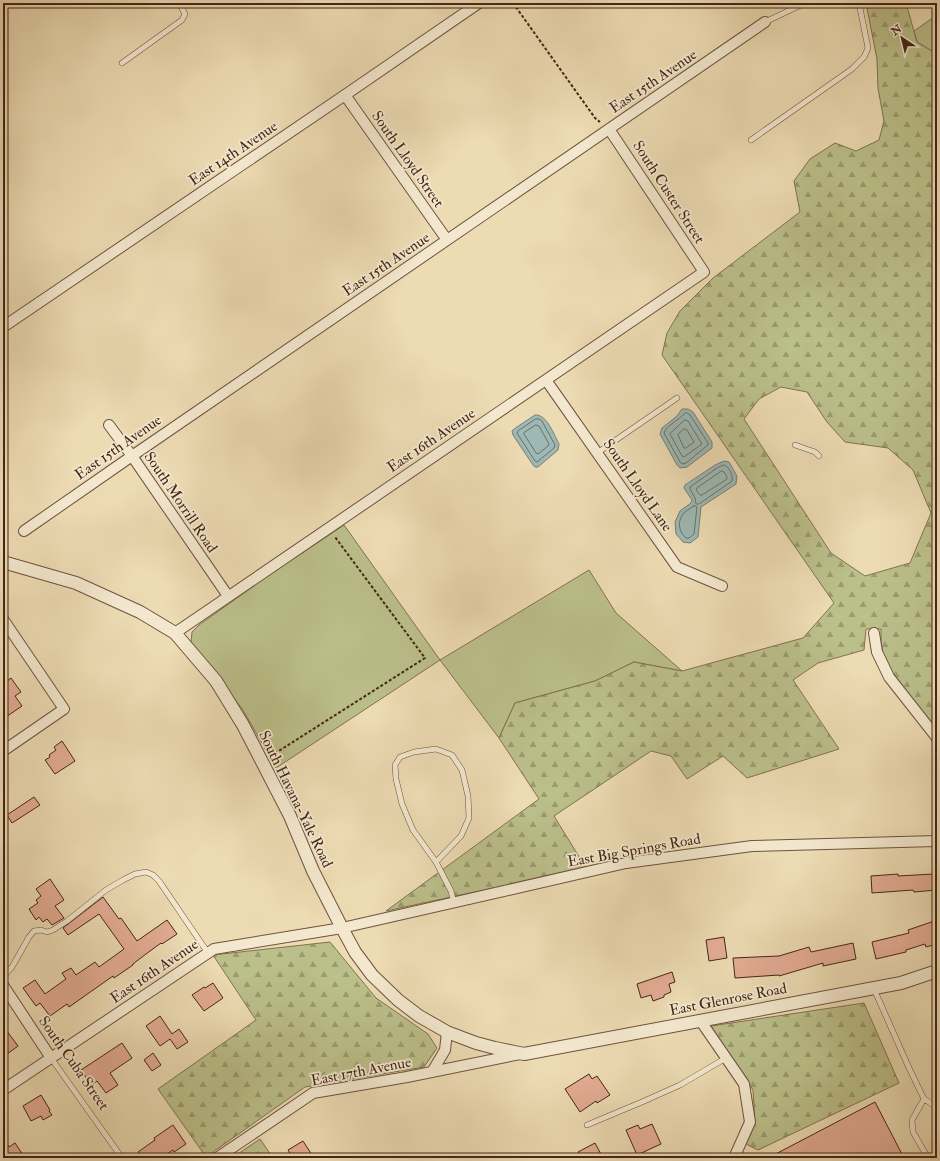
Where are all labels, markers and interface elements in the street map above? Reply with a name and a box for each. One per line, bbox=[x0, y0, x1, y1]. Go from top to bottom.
north arrow bbox=[882, 18, 922, 58]
text: N bbox=[888, 21, 905, 39]
street label: East 15th Avenue bbox=[606, 45, 701, 118]
street label: South Lloyd Street bbox=[367, 107, 448, 212]
street label: East 14th Avenue bbox=[185, 117, 281, 190]
street label: South Custer Street bbox=[628, 137, 709, 247]
street label: East 15th Avenue bbox=[339, 228, 434, 301]
street label: East 16th Avenue bbox=[384, 404, 479, 477]
street label: East 15th Avenue bbox=[71, 411, 165, 484]
street label: South Lloyd Lane bbox=[599, 435, 677, 535]
street label: South Morrill Road bbox=[140, 448, 222, 557]
street label: South Havana-Yale Road bbox=[254, 728, 337, 871]
street label: East Big Springs Road bbox=[566, 829, 703, 873]
street label: East 16th Avenue bbox=[107, 935, 202, 1008]
street label: East Glenrose Road bbox=[668, 979, 789, 1020]
street label: South Cuba Street bbox=[34, 1013, 113, 1114]
street label: East 17th Avenue bbox=[309, 1052, 413, 1091]

